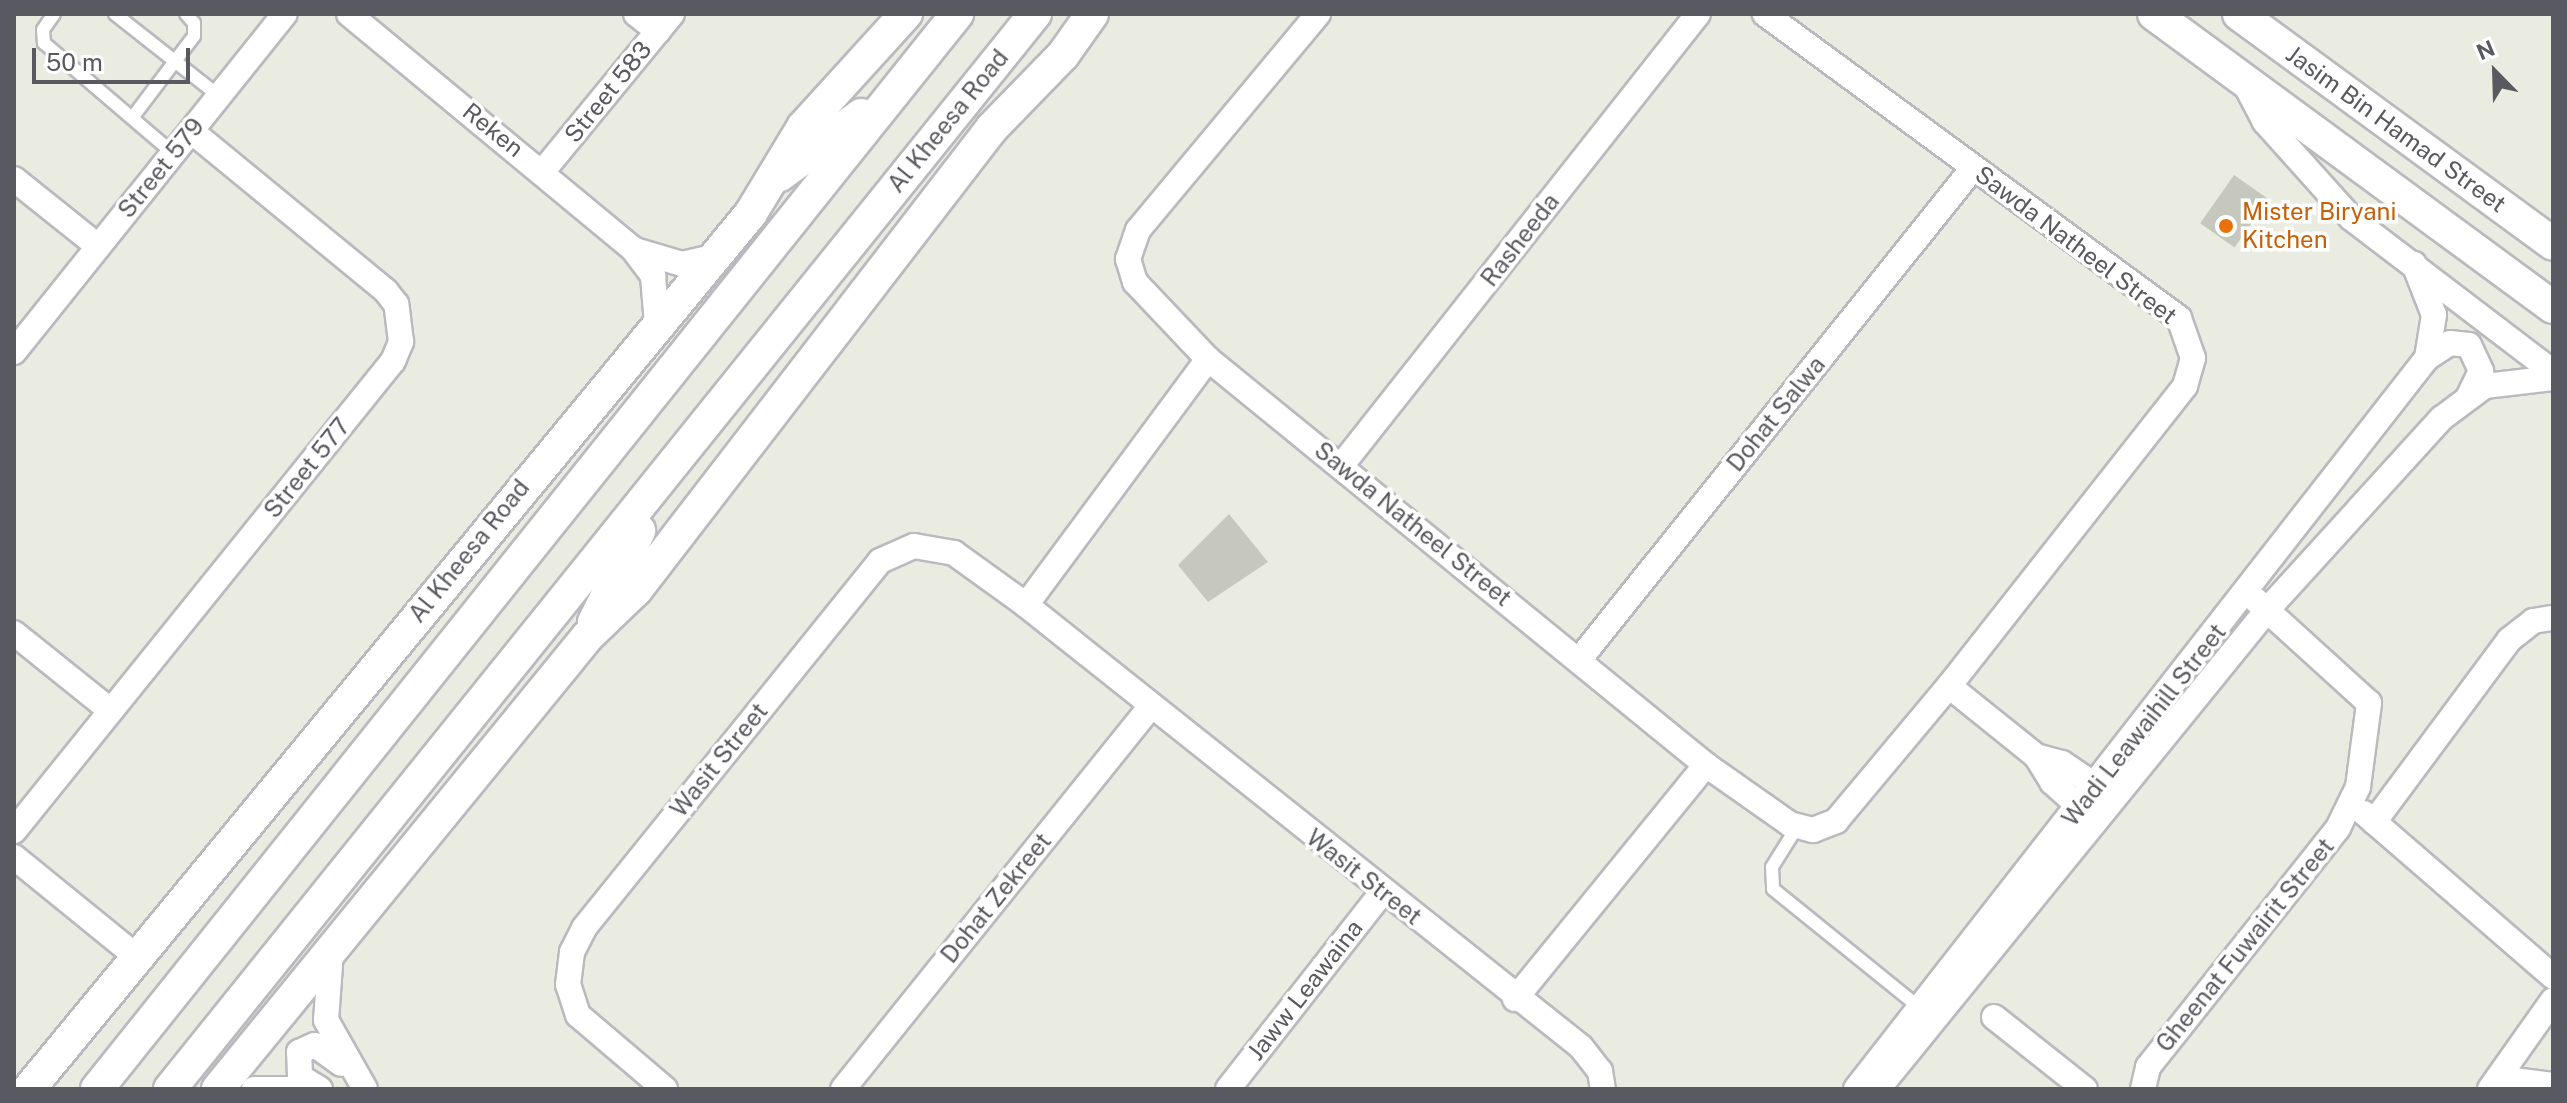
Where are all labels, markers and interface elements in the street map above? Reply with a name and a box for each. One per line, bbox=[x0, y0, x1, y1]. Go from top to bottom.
scale bar bbox=[36, 32, 194, 82]
north arrow bbox=[2455, 32, 2535, 112]
text: N bbox=[2473, 35, 2499, 65]
street label: Street 583 bbox=[558, 36, 658, 148]
street label: Jasim Bin Hamad Street bbox=[2280, 39, 2512, 219]
street label: Al Kheesa Road bbox=[882, 44, 1014, 198]
text: 50 m bbox=[46, 48, 103, 76]
street label: Reken bbox=[457, 97, 529, 163]
street label: Street 579 bbox=[112, 112, 210, 224]
street label: Sawda Natheel Street bbox=[1969, 160, 2183, 330]
street label: Rasheeda bbox=[1475, 188, 1565, 292]
place label: Mister Biryani Kitchen bbox=[2242, 198, 2396, 254]
marker: Mister Biryani Kitchen bbox=[2217, 217, 2235, 235]
street label: Dohat Salwa bbox=[1721, 351, 1831, 477]
street label: Street 577 bbox=[258, 412, 356, 524]
street label: Sawda Natheel Street bbox=[1309, 436, 1517, 612]
street label: Al Kheesa Road bbox=[403, 474, 535, 628]
street label: Wadi Leawaihill Street bbox=[2056, 618, 2232, 832]
street label: Wasit Street bbox=[664, 697, 774, 823]
street label: Wasit Street bbox=[1301, 823, 1427, 931]
street label: Dohat Zekreet bbox=[935, 827, 1057, 969]
street label: Gheenat Fuwairit Street bbox=[2150, 832, 2340, 1058]
street label: Jaww Leawaina bbox=[1241, 914, 1369, 1066]

